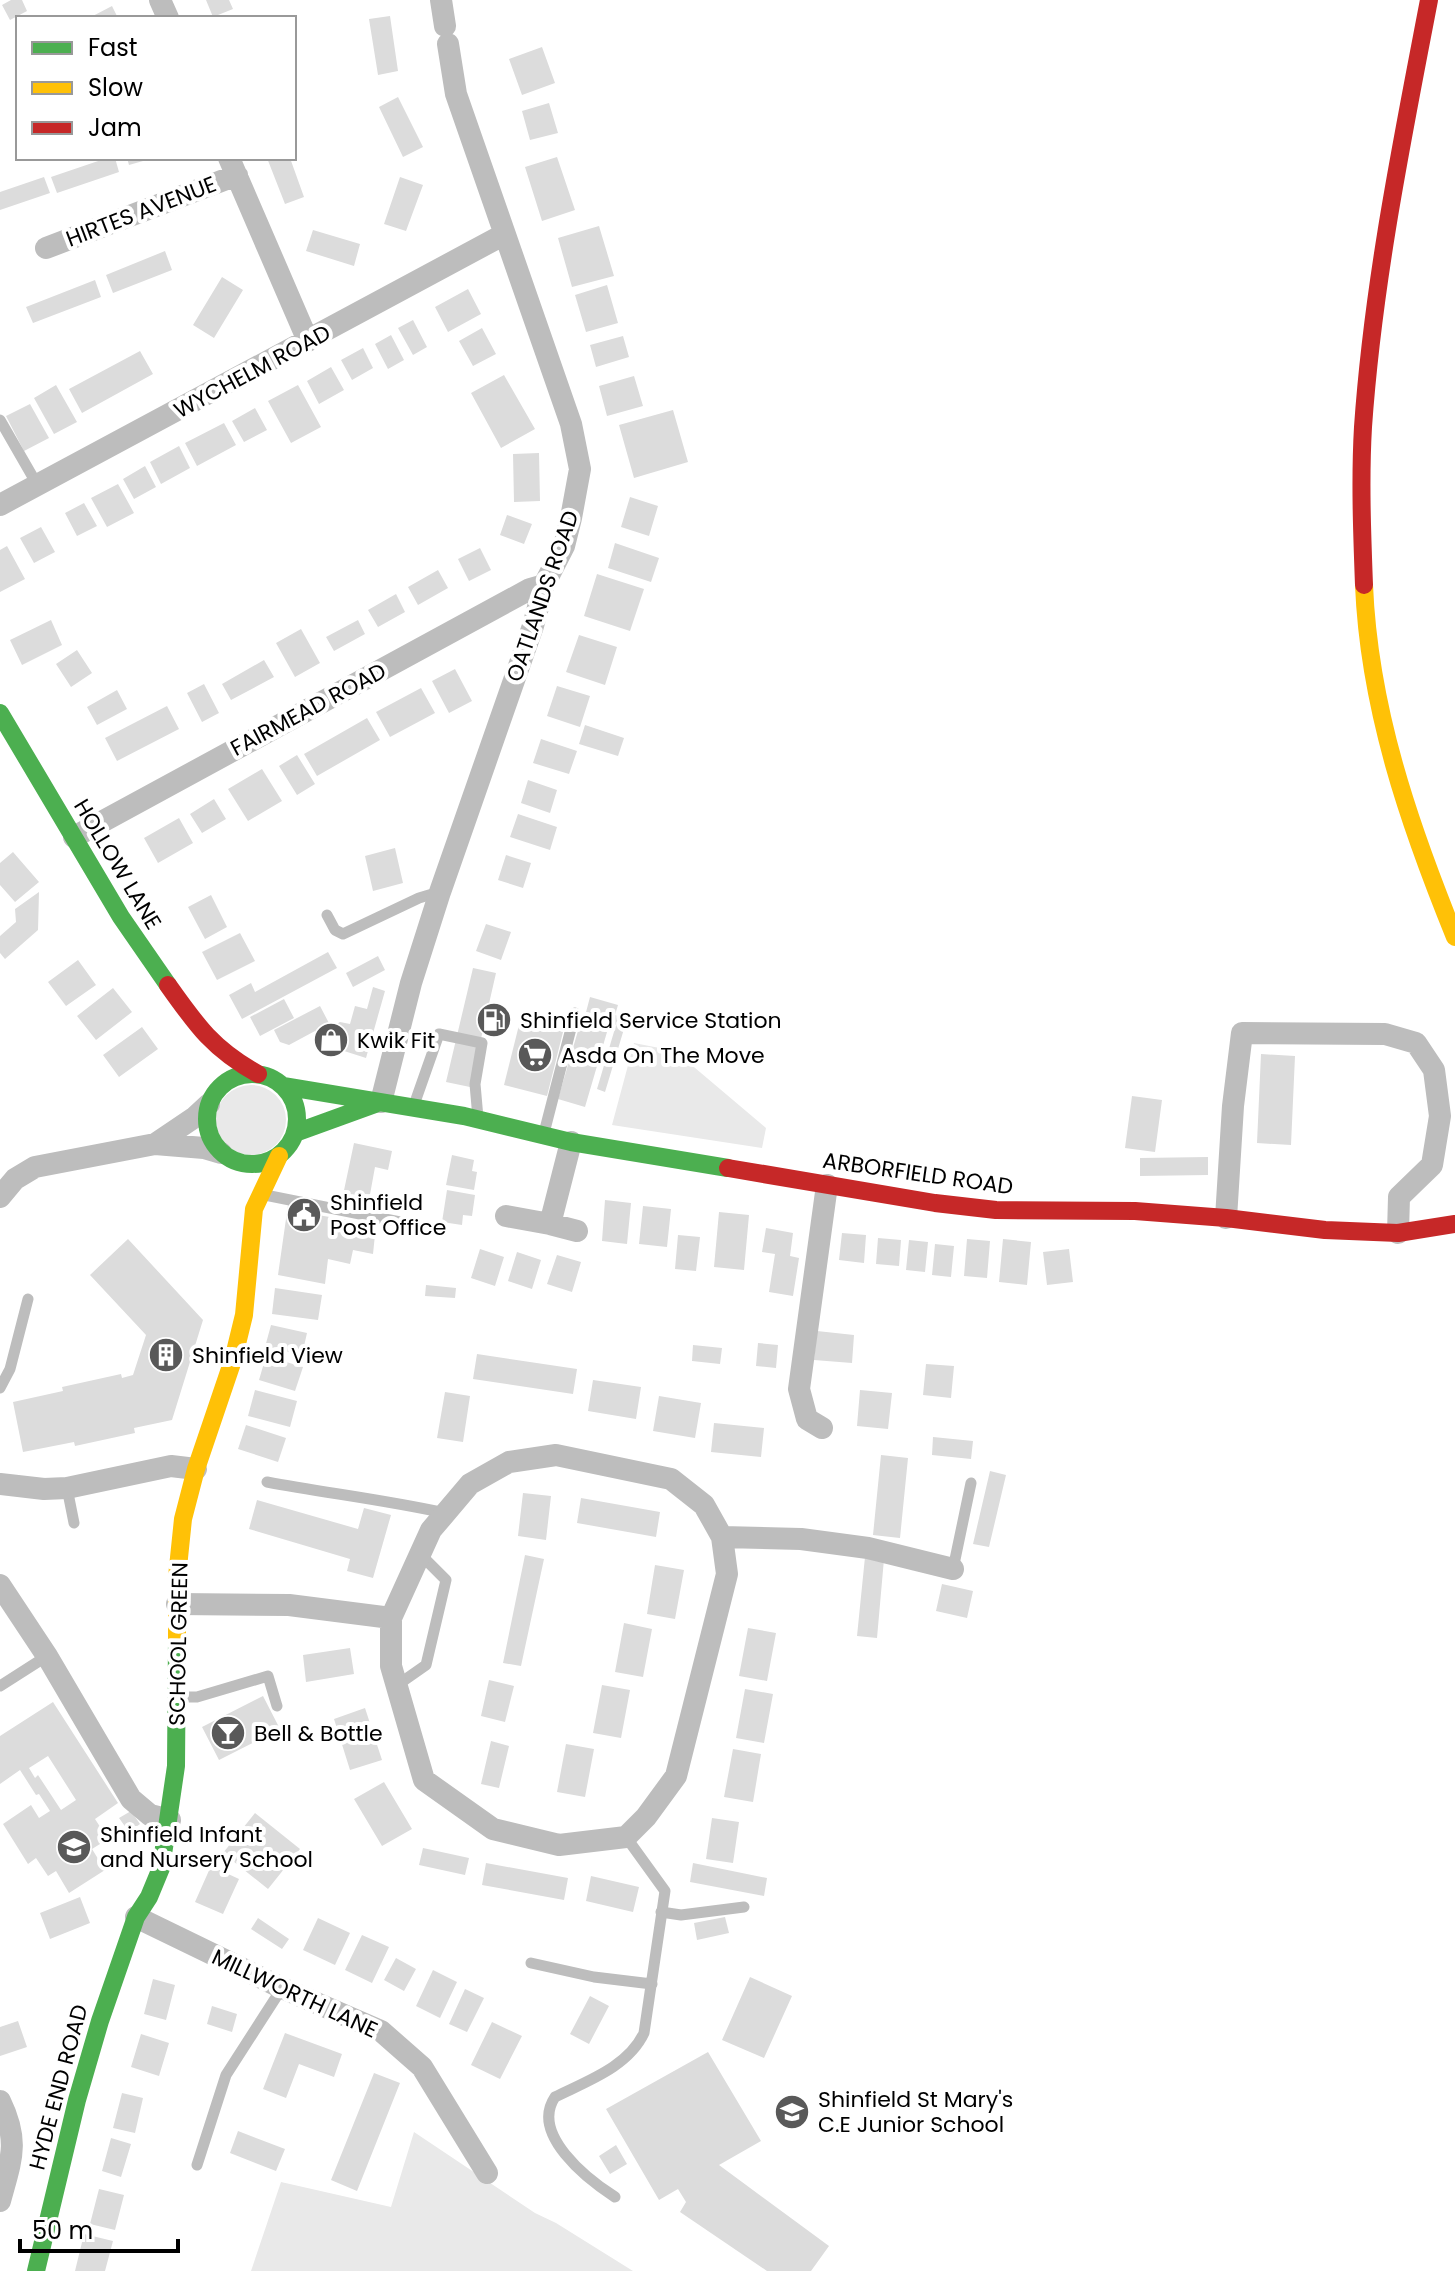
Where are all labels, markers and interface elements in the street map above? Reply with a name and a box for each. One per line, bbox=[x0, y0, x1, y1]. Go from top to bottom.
legend bbox=[16, 16, 296, 160]
text: Fast bbox=[88, 31, 138, 64]
text: Slow bbox=[88, 71, 143, 104]
text: Jam bbox=[88, 111, 142, 144]
street label: HIRTES AVENUE bbox=[62, 169, 221, 254]
street label: WYCHELM ROAD bbox=[169, 317, 336, 426]
street label: OATLANDS ROAD bbox=[499, 506, 586, 686]
street label: FAIRMEAD ROAD bbox=[225, 655, 392, 764]
street label: HOLLOW LANE bbox=[66, 793, 169, 935]
fuel station icon: Shinfield Service Station bbox=[475, 1001, 513, 1039]
place label: Shinfield Service Station bbox=[520, 1005, 782, 1036]
shop icon: Kwik Fit bbox=[312, 1021, 350, 1059]
place label: Kwik Fit bbox=[357, 1025, 435, 1056]
supermarket icon: Asda On The Move bbox=[516, 1036, 554, 1074]
place label: Asda On The Move bbox=[561, 1040, 765, 1071]
street label: ARBORFIELD ROAD bbox=[821, 1145, 1015, 1202]
place label: Shinfield Post Office bbox=[330, 1187, 446, 1243]
public building icon: Shinfield Post Office bbox=[285, 1196, 323, 1234]
building icon: Shinfield View bbox=[147, 1336, 185, 1374]
place label: Shinfield View bbox=[192, 1340, 343, 1371]
street label: SCHOOL GREEN bbox=[162, 1562, 195, 1726]
bar icon: Bell & Bottle bbox=[209, 1714, 247, 1752]
place label: Bell & Bottle bbox=[254, 1718, 383, 1749]
place label: Shinfield Infant and Nursery School bbox=[100, 1819, 313, 1875]
school or university icon: Shinfield Infant and Nursery School bbox=[55, 1828, 93, 1866]
street label: MILLWORTH LANE bbox=[207, 1941, 383, 2045]
street label: HYDE END ROAD bbox=[22, 2001, 95, 2173]
place label: Shinfield St Mary's C.E Junior School bbox=[818, 2084, 1013, 2140]
school or university icon: Shinfield St Mary's C.E Junior School bbox=[773, 2093, 811, 2131]
scale bar bbox=[20, 2203, 178, 2253]
text: 50 m bbox=[32, 2214, 93, 2247]

